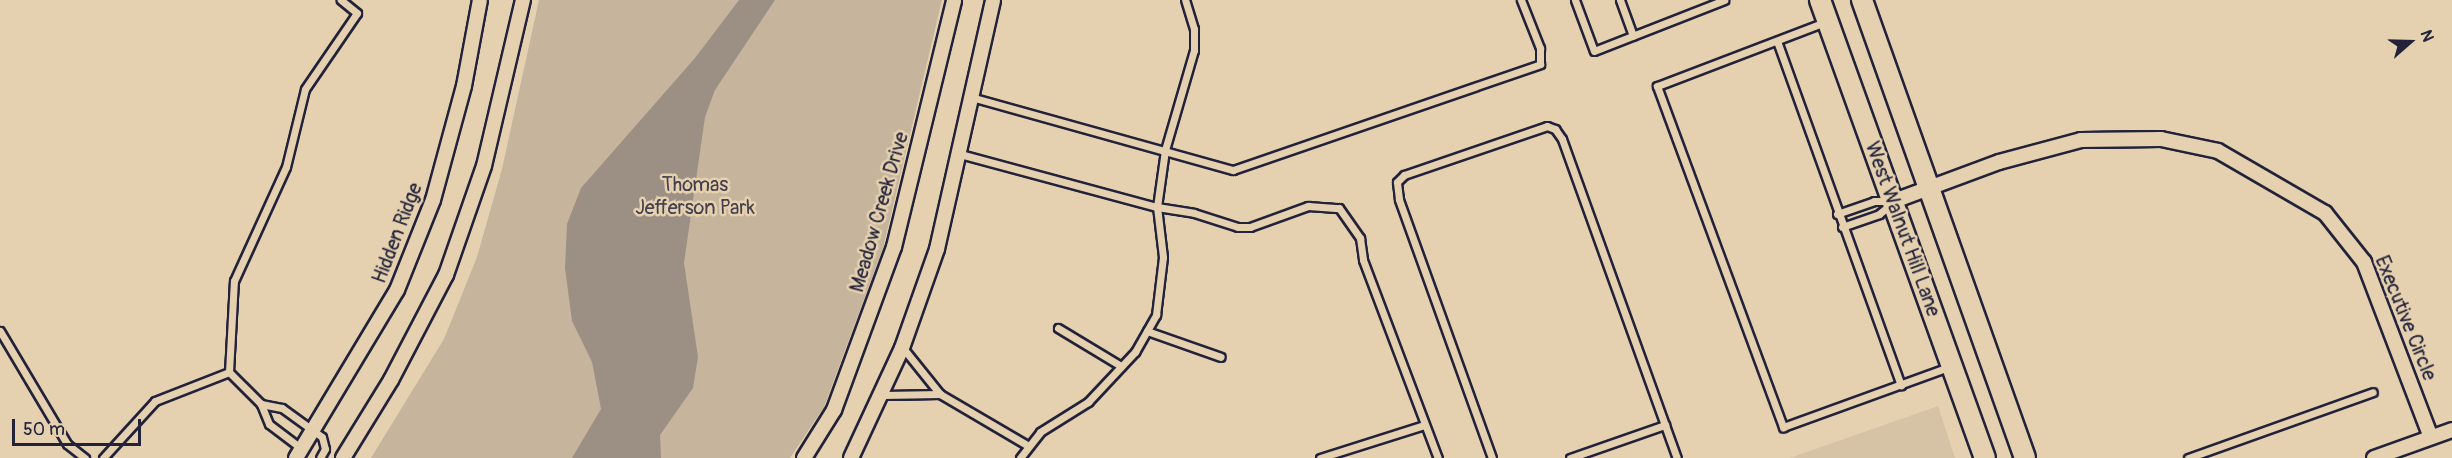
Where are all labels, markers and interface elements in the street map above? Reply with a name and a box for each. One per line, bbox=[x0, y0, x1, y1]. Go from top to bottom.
north arrow bbox=[2380, 12, 2440, 72]
text: N bbox=[2416, 27, 2438, 44]
street label: Meadow Creek Drive bbox=[845, 129, 913, 295]
street label: West Walnut Hill Lane bbox=[1860, 138, 1946, 320]
park label: Thomas Jefferson Park bbox=[635, 173, 755, 220]
street label: Hidden Ridge bbox=[367, 179, 427, 287]
street label: Executive Circle bbox=[2370, 252, 2442, 384]
scale bar bbox=[15, 407, 144, 445]
text: 50 m bbox=[23, 418, 65, 441]

